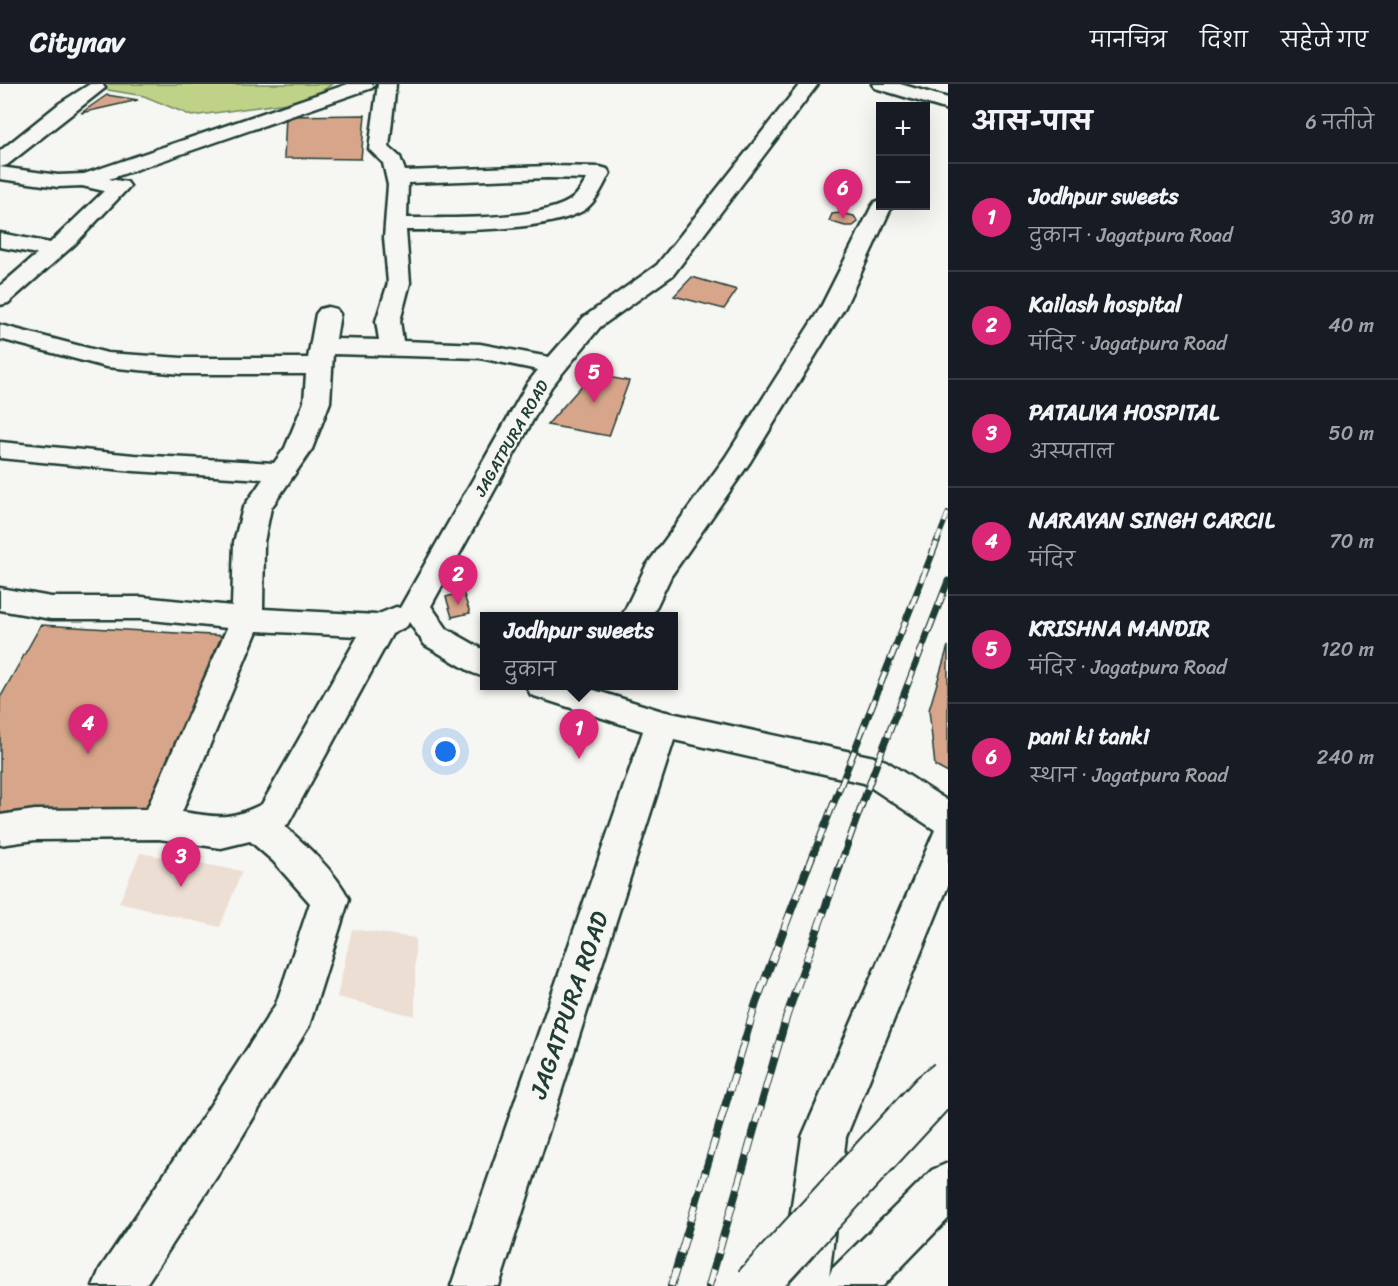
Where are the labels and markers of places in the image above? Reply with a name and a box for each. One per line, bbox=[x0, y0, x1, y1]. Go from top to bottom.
pin: 6 bbox=[824, 170, 862, 219]
pin: 5 bbox=[574, 354, 614, 403]
pin: 2 bbox=[438, 556, 478, 605]
pin: 4 bbox=[68, 704, 107, 754]
pin: 1 bbox=[560, 710, 598, 759]
pin: 3 bbox=[162, 838, 201, 887]

